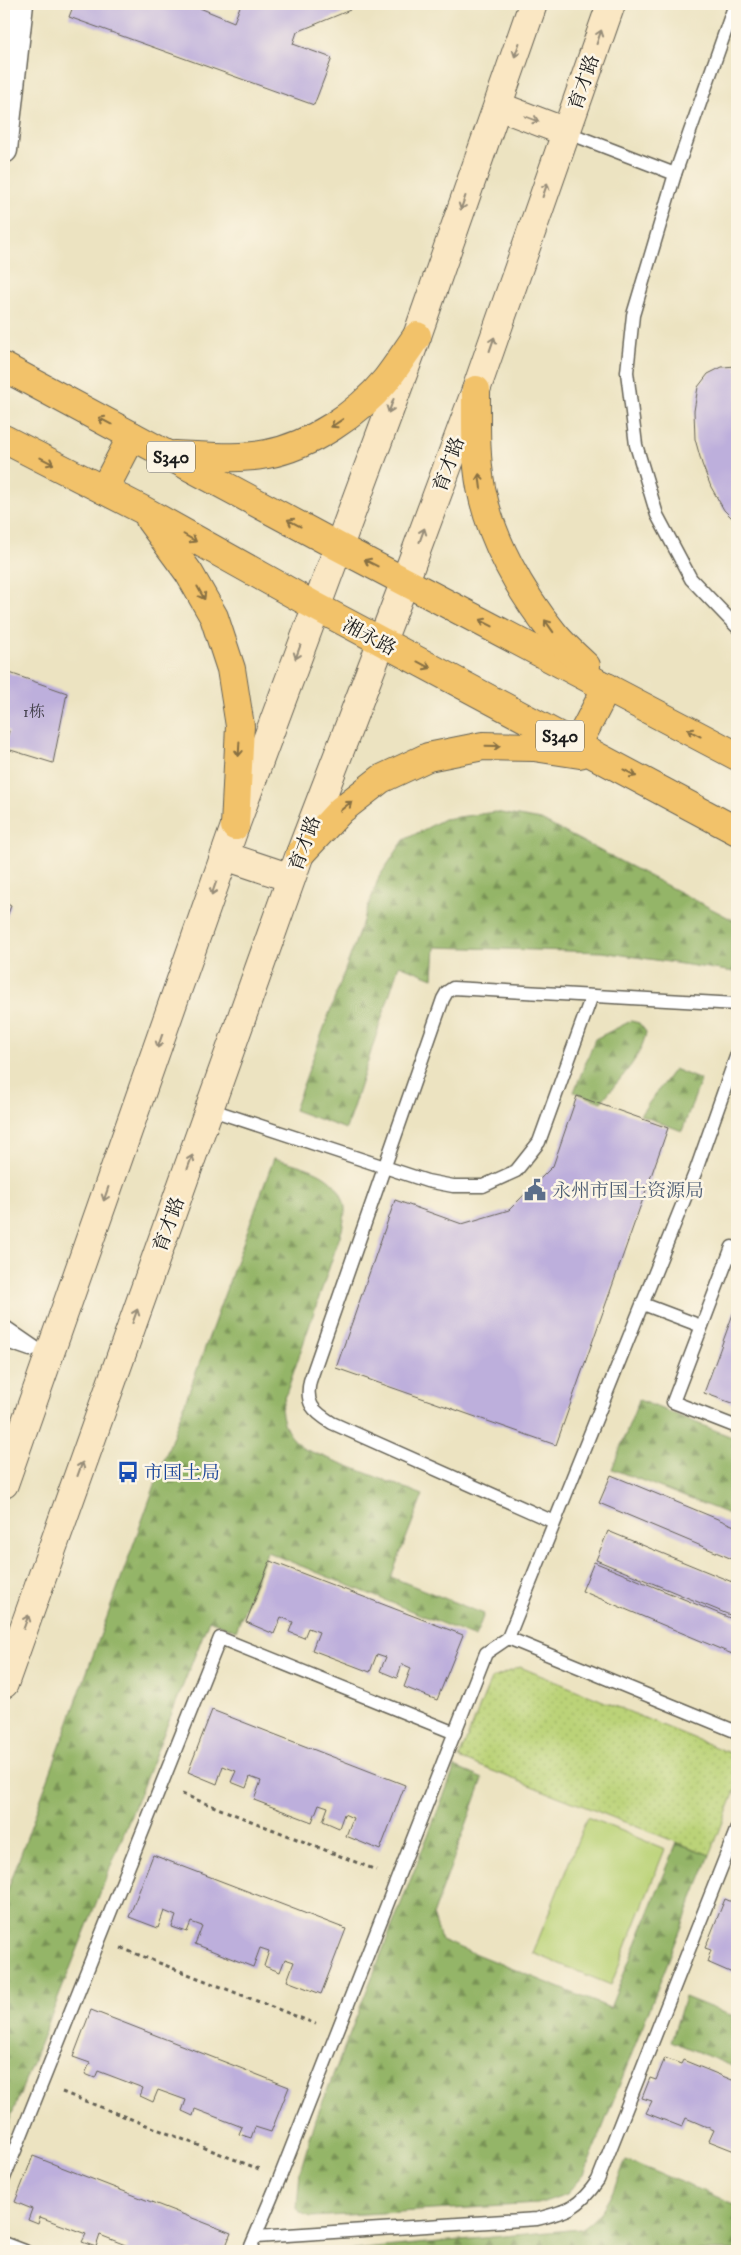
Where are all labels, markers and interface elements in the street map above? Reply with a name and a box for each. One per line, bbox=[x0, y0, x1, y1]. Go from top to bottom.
one-way arrow bbox=[595, 30, 604, 45]
one-way arrow bbox=[512, 41, 521, 57]
street label: 育才路 bbox=[564, 52, 605, 113]
one-way arrow bbox=[524, 114, 539, 124]
one-way arrow bbox=[541, 182, 551, 198]
one-way arrow bbox=[458, 195, 467, 210]
one-way arrow bbox=[488, 336, 497, 352]
one-way arrow bbox=[386, 397, 395, 413]
one-way arrow bbox=[98, 416, 112, 426]
one-way arrow bbox=[330, 418, 344, 428]
street label: 育才路 bbox=[429, 434, 470, 495]
road number: S340 bbox=[147, 442, 195, 472]
one-way arrow bbox=[39, 457, 54, 466]
one-way arrow bbox=[475, 473, 485, 489]
one-way arrow bbox=[287, 518, 302, 528]
one-way arrow bbox=[418, 528, 427, 543]
one-way arrow bbox=[183, 533, 197, 543]
one-way arrow bbox=[364, 558, 379, 567]
one-way arrow bbox=[196, 586, 206, 600]
street label: 湘永路 bbox=[339, 614, 400, 661]
one-way arrow bbox=[479, 618, 494, 627]
one-way arrow bbox=[543, 620, 554, 634]
one-way arrow bbox=[293, 644, 302, 659]
one-way arrow bbox=[417, 660, 432, 670]
house number: 1栋 bbox=[23, 702, 45, 722]
road number: S340 bbox=[536, 720, 584, 751]
one-way arrow bbox=[687, 728, 702, 737]
one-way arrow bbox=[234, 741, 243, 757]
one-way arrow bbox=[484, 741, 501, 751]
one-way arrow bbox=[622, 769, 637, 779]
one-way arrow bbox=[339, 801, 352, 812]
street label: 育才路 bbox=[285, 813, 326, 874]
one-way arrow bbox=[209, 879, 218, 895]
one-way arrow bbox=[155, 1033, 164, 1048]
one-way arrow bbox=[186, 1155, 195, 1171]
public building icon: 永州市国土资源局 bbox=[522, 1177, 548, 1203]
place label: 永州市国土资源局 bbox=[552, 1180, 704, 1203]
one-way arrow bbox=[101, 1186, 111, 1202]
street label: 育才路 bbox=[149, 1194, 190, 1255]
one-way arrow bbox=[131, 1308, 140, 1324]
bus stop icon: 市国土局 bbox=[115, 1459, 141, 1485]
one-way arrow bbox=[76, 1461, 86, 1477]
place label: 市国土局 bbox=[144, 1462, 220, 1485]
one-way arrow bbox=[22, 1614, 31, 1630]

